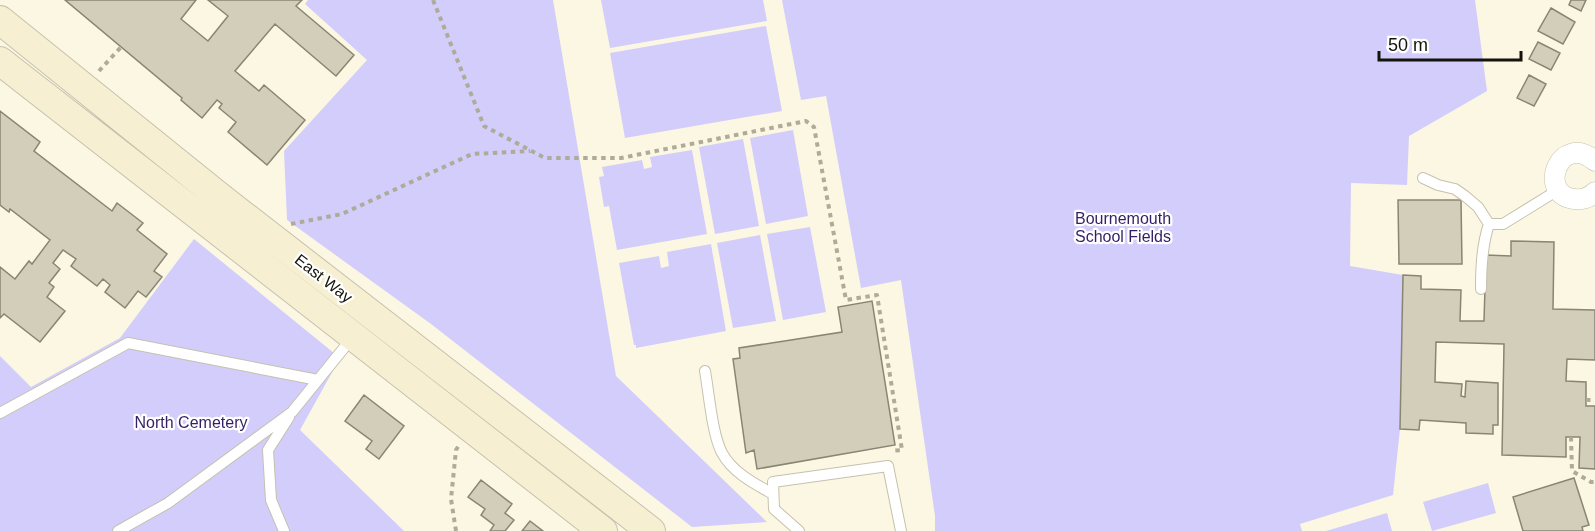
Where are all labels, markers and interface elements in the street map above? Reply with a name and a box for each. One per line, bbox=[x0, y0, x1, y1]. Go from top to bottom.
scale bar bbox=[1379, 24, 1522, 62]
text: 50 m bbox=[1388, 35, 1428, 55]
park label: Bournemouth School Fields bbox=[1075, 210, 1171, 245]
street label: East Way bbox=[292, 251, 356, 306]
park label: North Cemetery bbox=[135, 414, 247, 431]

